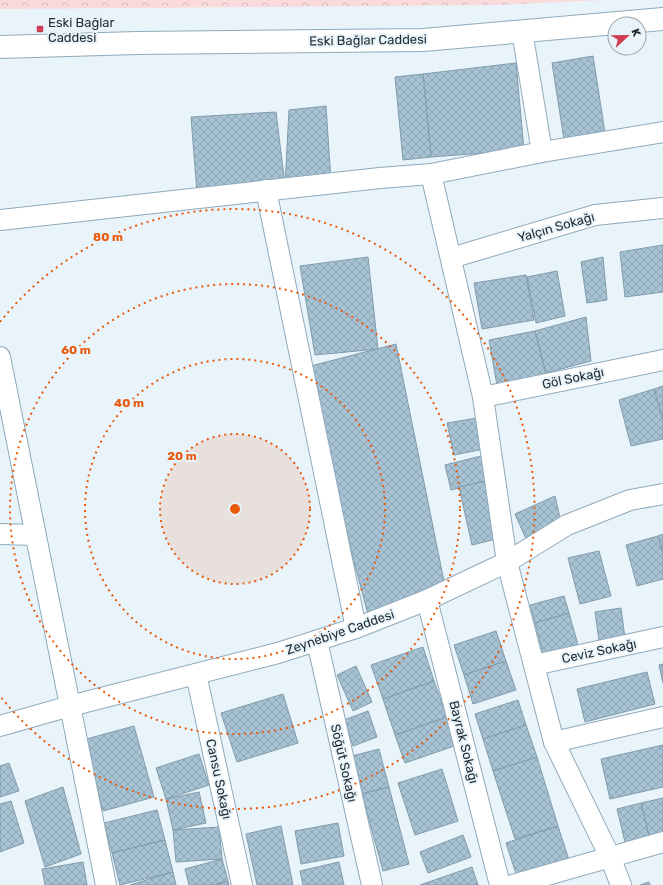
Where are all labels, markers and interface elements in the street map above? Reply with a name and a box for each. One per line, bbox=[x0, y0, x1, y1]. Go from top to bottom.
place label: Eski Bağlar Caddesi bbox=[48, 15, 115, 45]
north arrow bbox=[607, 16, 647, 56]
marker: Eski Bağlar Caddesi bbox=[35, 24, 45, 34]
text: K bbox=[628, 27, 643, 39]
street label: Eski Bağlar Caddesi bbox=[309, 31, 427, 50]
street label: Yalçın Sokağı bbox=[516, 209, 596, 246]
text: 80 m bbox=[93, 230, 123, 244]
text: 60 m bbox=[61, 343, 91, 357]
street label: Göl Sokağı bbox=[541, 364, 606, 393]
text: 40 m bbox=[114, 396, 144, 410]
text: 20 m bbox=[167, 449, 197, 463]
centre of rings bbox=[228, 502, 242, 516]
street label: Zeynebiye Caddesi bbox=[284, 606, 396, 658]
street label: Ceviz Sokağı bbox=[560, 636, 638, 667]
street label: Bayrak Sokağı bbox=[445, 699, 482, 785]
street label: Söğüt Sokağı bbox=[327, 723, 360, 804]
street label: Cansu Sokağı bbox=[202, 738, 235, 821]

